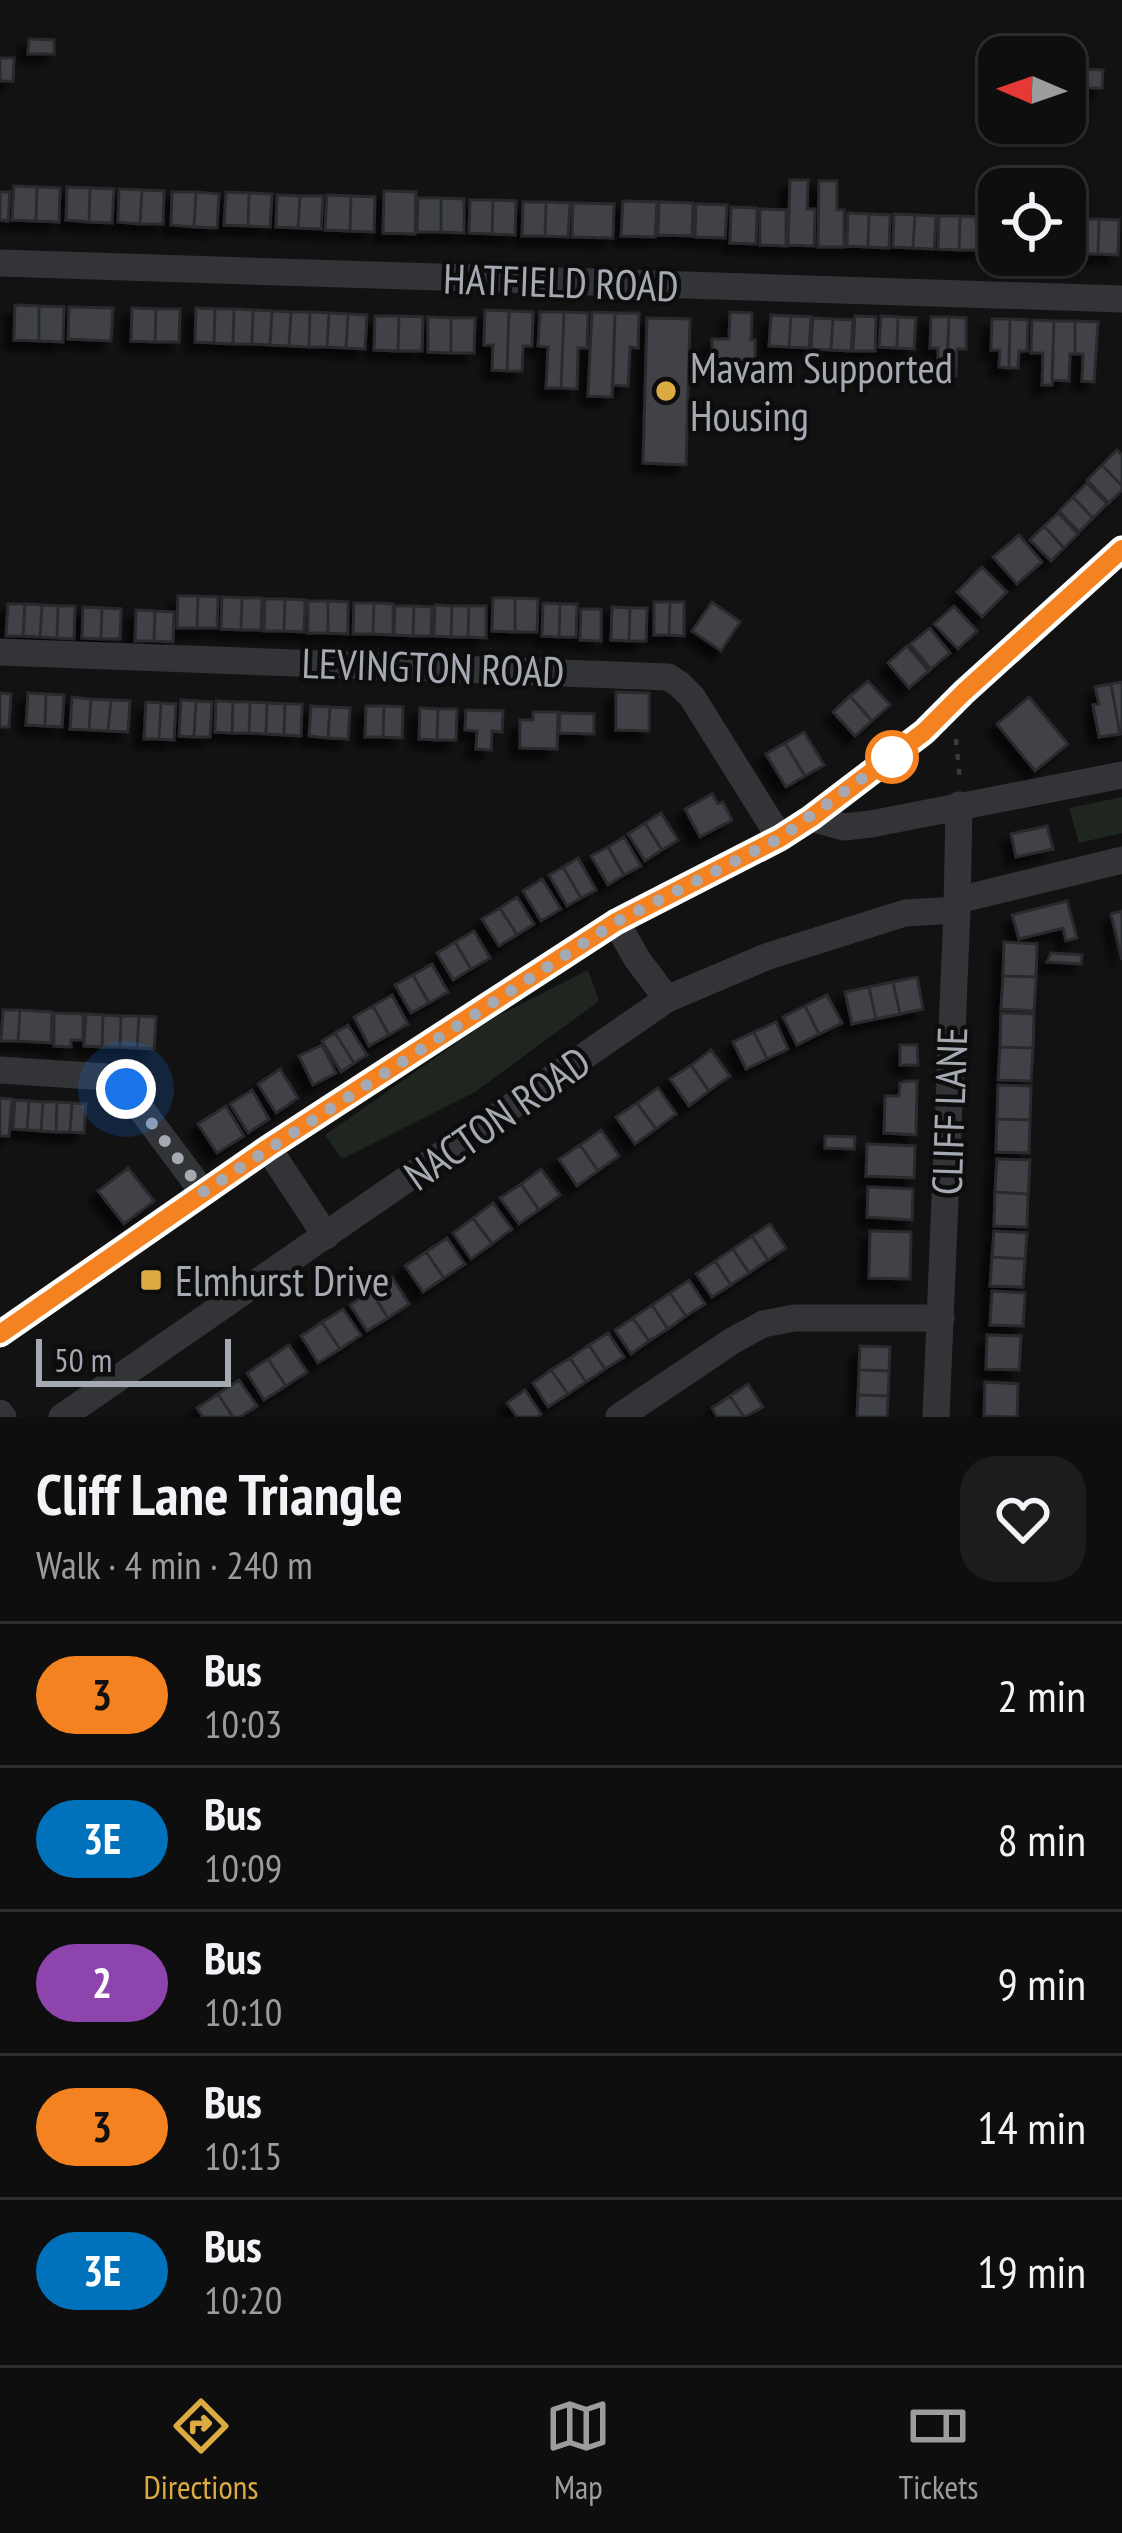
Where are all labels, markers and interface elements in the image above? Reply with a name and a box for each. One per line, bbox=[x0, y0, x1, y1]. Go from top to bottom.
north arrow bbox=[978, 36, 1086, 144]
map controls bbox=[978, 36, 1086, 276]
button: locate bbox=[978, 168, 1086, 276]
street label: HATFIELD ROAD bbox=[442, 250, 680, 314]
place label: Mavam Supported Housing bbox=[690, 340, 953, 443]
marker: Mavam Supported Housing bbox=[653, 378, 679, 404]
street label: LEVINGTON ROAD bbox=[301, 635, 565, 699]
unlabelled marker bbox=[867, 732, 917, 782]
street label: CLIFF LANE bbox=[919, 1026, 979, 1196]
street label: NACTON ROAD bbox=[393, 1034, 601, 1202]
your location bbox=[96, 1059, 156, 1119]
place label: Elmhurst Drive bbox=[175, 1253, 389, 1308]
marker: Elmhurst Drive bbox=[138, 1267, 164, 1293]
scale bar bbox=[36, 1333, 231, 1386]
text: 50 m bbox=[54, 1338, 112, 1381]
button: heart bbox=[960, 1456, 1086, 1582]
text: Cliff Lane Triangle bbox=[36, 1457, 403, 1531]
text: Walk · 4 min · 240 m bbox=[36, 1539, 313, 1590]
text: Bus bbox=[204, 1640, 262, 1698]
text: 2 min bbox=[997, 1666, 1086, 1724]
text: 3 bbox=[92, 1667, 112, 1722]
text: 10:03 bbox=[204, 1698, 282, 1749]
text: Bus bbox=[204, 1784, 262, 1842]
text: 8 min bbox=[997, 1810, 1086, 1868]
text: 3E bbox=[83, 1811, 121, 1866]
text: 10:09 bbox=[204, 1842, 282, 1893]
text: Bus bbox=[204, 1928, 262, 1986]
text: 9 min bbox=[997, 1954, 1086, 2012]
text: 2 bbox=[92, 1955, 112, 2010]
text: 10:10 bbox=[204, 1986, 282, 2037]
text: Bus bbox=[204, 2072, 262, 2130]
text: 14 min bbox=[977, 2098, 1086, 2156]
text: 3 bbox=[92, 2099, 112, 2154]
text: 10:15 bbox=[204, 2130, 282, 2181]
text: Bus bbox=[204, 2216, 262, 2274]
text: 19 min bbox=[977, 2242, 1086, 2300]
text: 3E bbox=[83, 2243, 121, 2298]
text: 10:20 bbox=[204, 2274, 282, 2325]
tab: Directions bbox=[144, 2393, 258, 2508]
tab: Map bbox=[545, 2393, 611, 2508]
tab: Tickets bbox=[898, 2393, 978, 2508]

